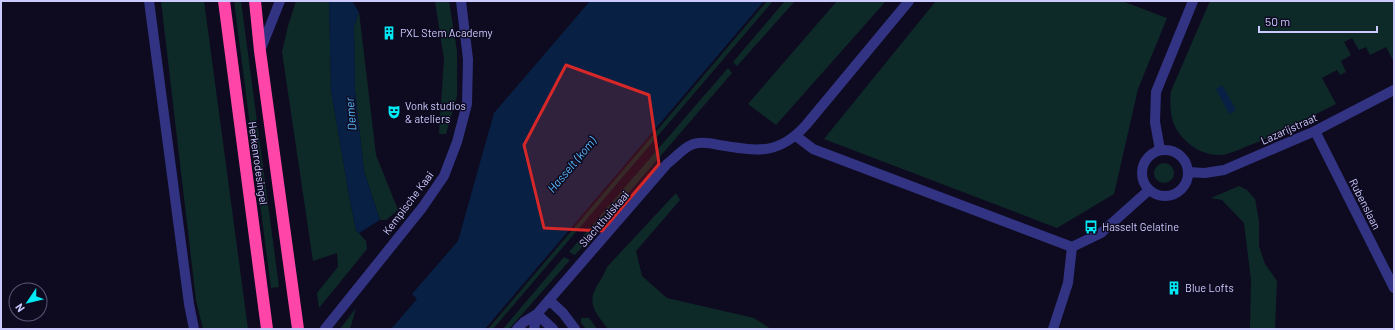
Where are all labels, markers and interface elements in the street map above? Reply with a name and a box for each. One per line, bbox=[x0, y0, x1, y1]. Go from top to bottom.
scale bar bbox=[1259, 8, 1377, 34]
text: 50 m bbox=[1265, 14, 1290, 28]
building icon: PXL Stem Academy bbox=[381, 25, 397, 41]
place label: PXL Stem Academy bbox=[400, 26, 493, 39]
water label: Demer bbox=[342, 96, 358, 131]
place label: Vonk studios & ateliers bbox=[405, 99, 466, 125]
theatre icon: Vonk studios & ateliers bbox=[386, 104, 402, 120]
street label: Lazarijstraat bbox=[1259, 110, 1319, 147]
street label: Herkenrodesingel bbox=[246, 120, 271, 206]
water label: Hasselt (kom) bbox=[544, 133, 599, 195]
street label: Kempische Kaai bbox=[380, 168, 436, 237]
street label: Rubenslaan bbox=[1347, 176, 1384, 231]
street label: Slachthuiskaai bbox=[576, 188, 631, 249]
bus stop icon: Hasselt Gelatine bbox=[1083, 219, 1099, 235]
place label: Hasselt Gelatine bbox=[1102, 220, 1179, 233]
building icon: Blue Lofts bbox=[1166, 280, 1182, 296]
place label: Blue Lofts bbox=[1185, 281, 1234, 294]
north arrow bbox=[8, 282, 48, 322]
text: N bbox=[12, 301, 27, 315]

